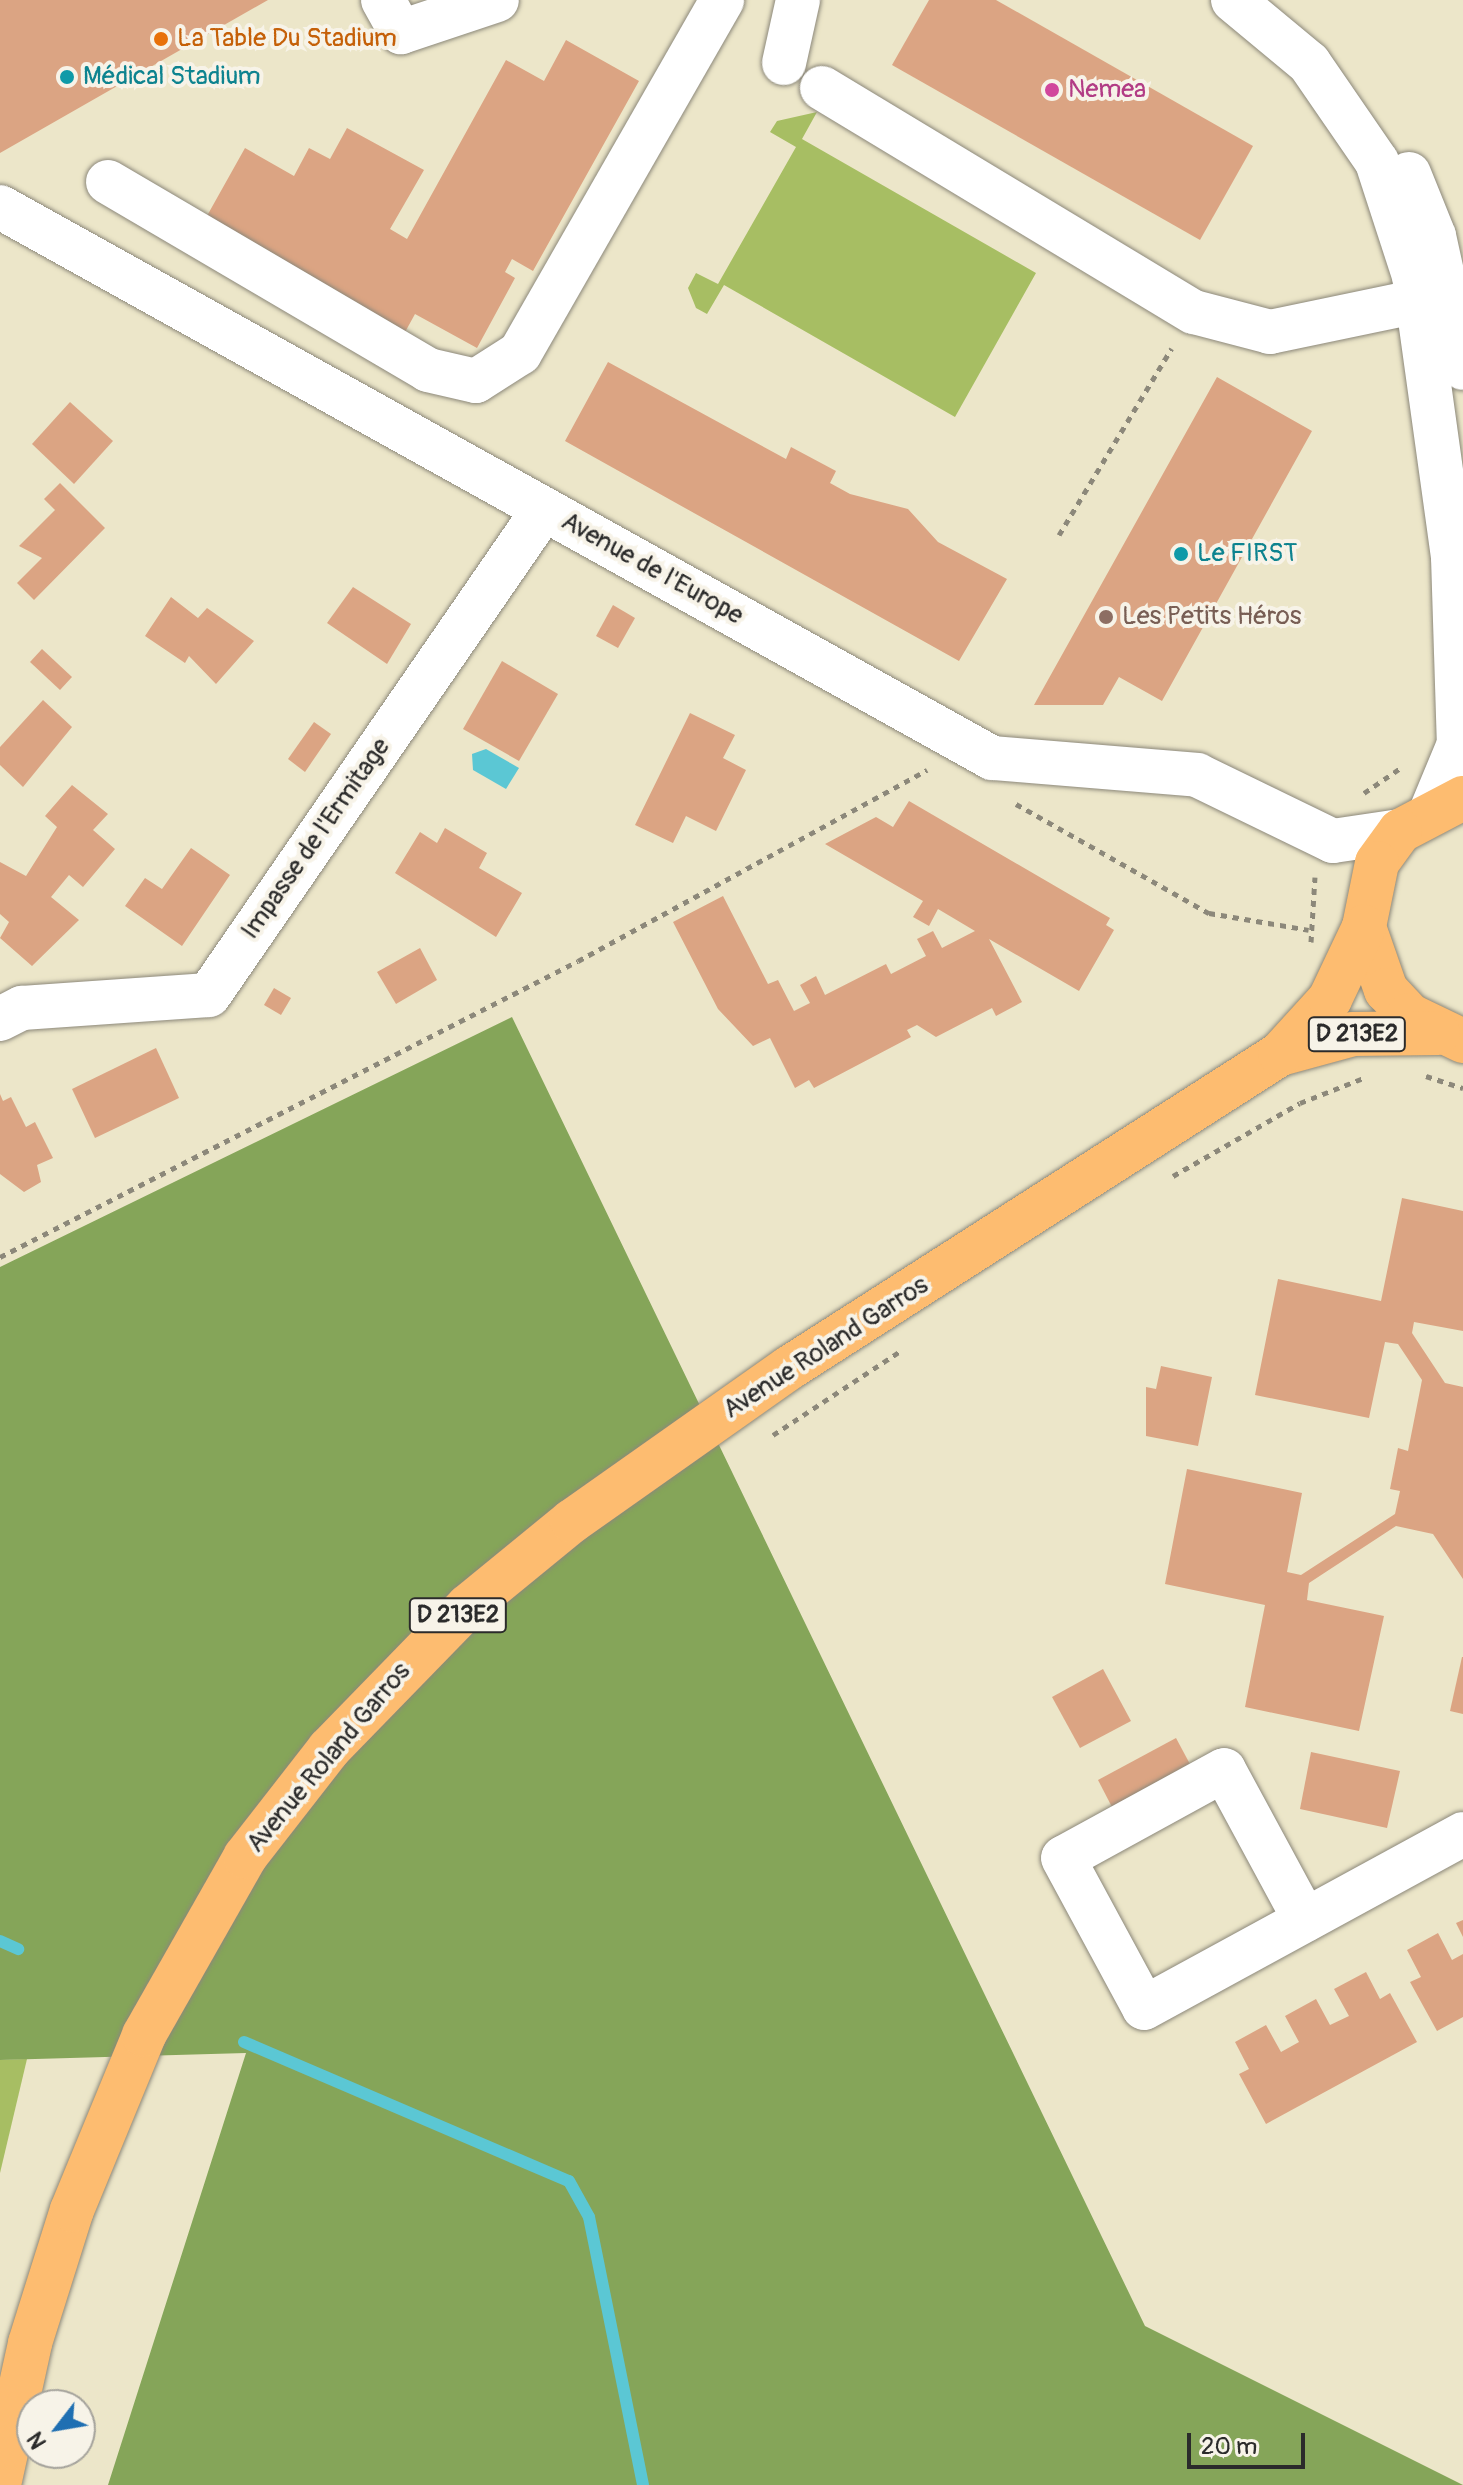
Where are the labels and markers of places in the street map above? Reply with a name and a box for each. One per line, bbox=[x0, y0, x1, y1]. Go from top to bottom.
place label: La Table Du Stadium bbox=[177, 23, 397, 55]
marker: La Table Du Stadium bbox=[152, 30, 170, 48]
place label: Médical Stadium bbox=[83, 61, 261, 93]
marker: Médical Stadium bbox=[58, 68, 76, 86]
place label: Nemea bbox=[1068, 74, 1146, 106]
marker: Nemea bbox=[1043, 81, 1061, 99]
place label: Le FIRST bbox=[1197, 538, 1298, 570]
marker: Le FIRST bbox=[1172, 545, 1190, 563]
place label: Les Petits Héros bbox=[1122, 601, 1301, 633]
marker: Les Petits Héros bbox=[1097, 608, 1115, 626]

